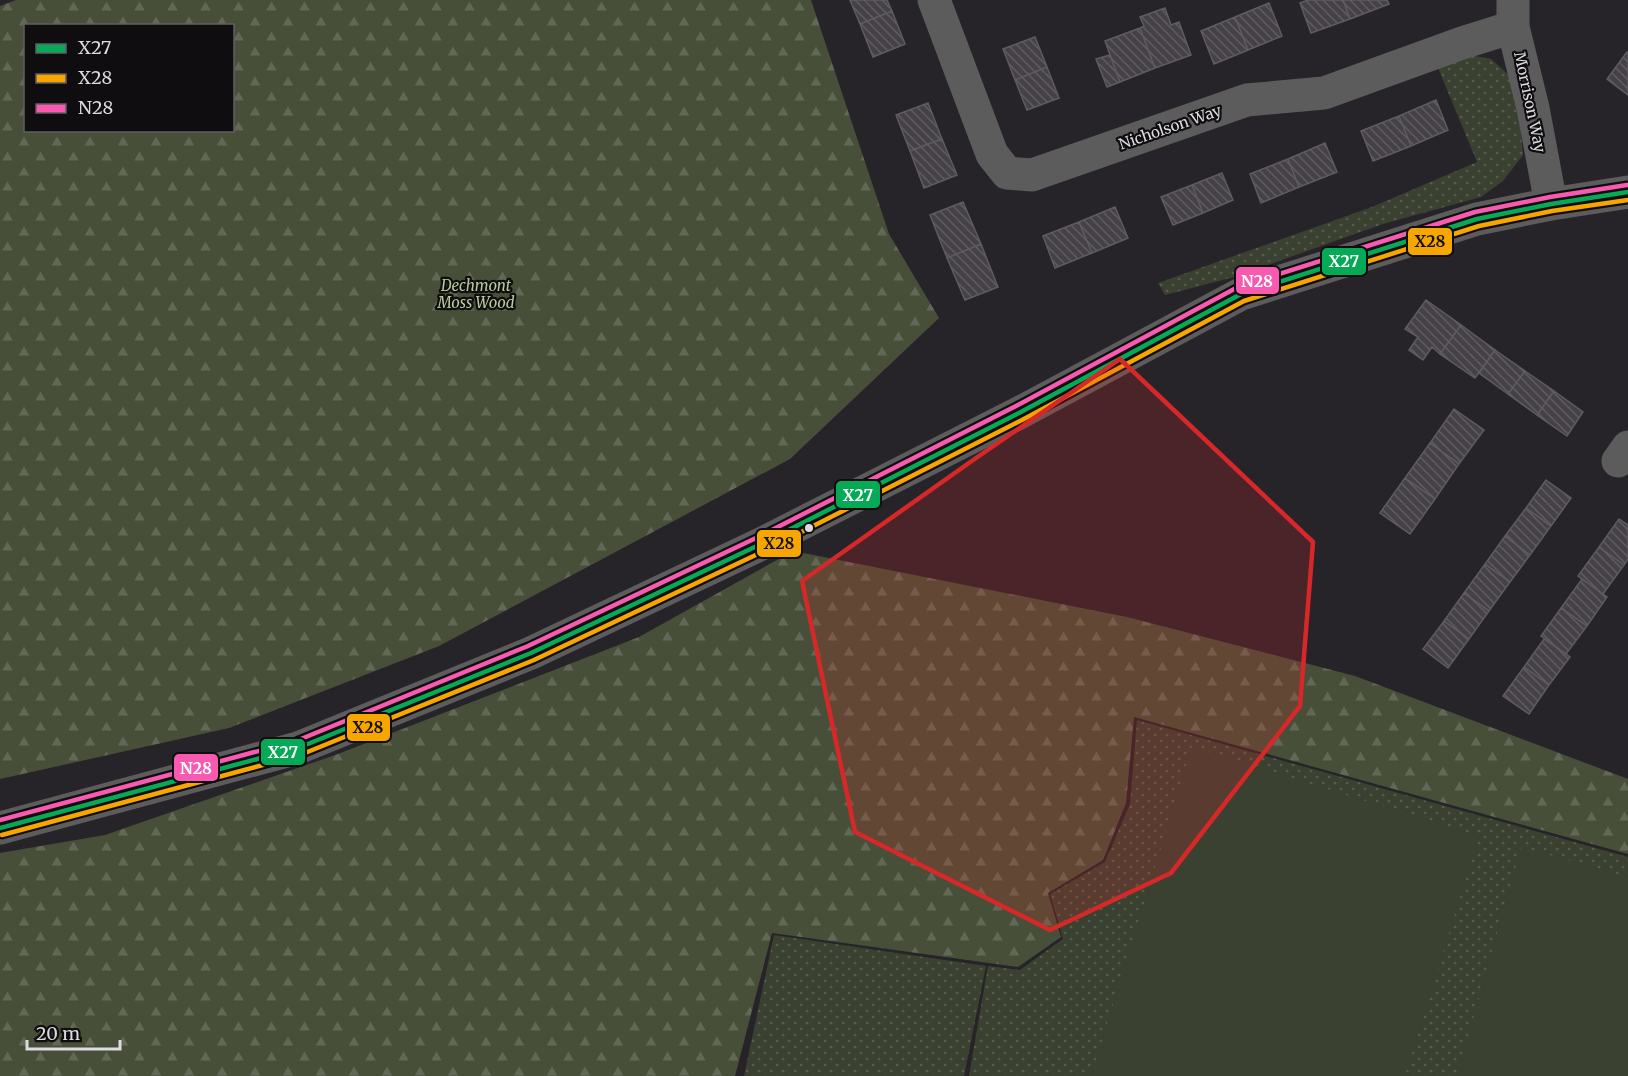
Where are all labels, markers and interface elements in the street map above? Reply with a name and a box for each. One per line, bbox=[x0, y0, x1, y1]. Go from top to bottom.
legend bbox=[24, 24, 234, 132]
text: X27 bbox=[78, 36, 111, 59]
street label: Morrison Way bbox=[1510, 50, 1550, 154]
text: X28 bbox=[78, 66, 112, 89]
text: N28 bbox=[78, 96, 113, 119]
street label: Nicholson Way bbox=[1116, 100, 1224, 153]
line badge: X28 bbox=[1407, 227, 1453, 256]
text: X28 bbox=[1415, 231, 1446, 251]
line badge: X27 bbox=[1321, 247, 1367, 276]
text: X27 bbox=[1329, 251, 1360, 271]
line badge: N28 bbox=[1235, 266, 1280, 295]
text: N28 bbox=[1241, 271, 1273, 291]
park label: Dechmont Moss Wood bbox=[436, 276, 515, 312]
line badge: X27 bbox=[835, 480, 881, 509]
text: X27 bbox=[843, 485, 874, 505]
unlabelled marker bbox=[803, 522, 815, 534]
line badge: X28 bbox=[756, 529, 802, 558]
text: X28 bbox=[764, 533, 795, 553]
line badge: X28 bbox=[346, 713, 391, 742]
text: X28 bbox=[353, 717, 384, 737]
line badge: X27 bbox=[260, 738, 306, 766]
text: X27 bbox=[268, 742, 299, 762]
line badge: N28 bbox=[173, 753, 219, 782]
text: N28 bbox=[180, 758, 212, 778]
scale bar bbox=[27, 1013, 120, 1051]
text: 20 m bbox=[36, 1022, 80, 1045]

